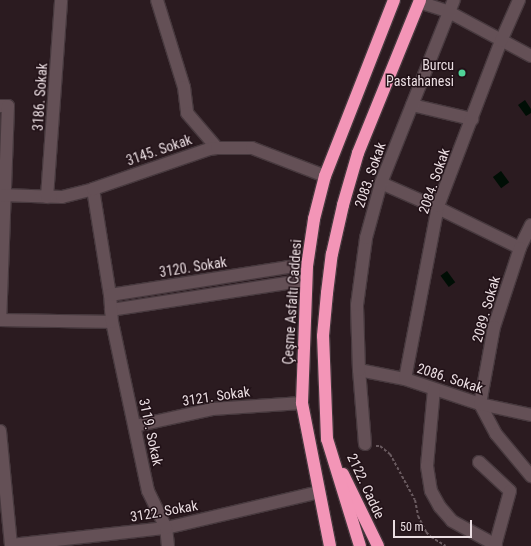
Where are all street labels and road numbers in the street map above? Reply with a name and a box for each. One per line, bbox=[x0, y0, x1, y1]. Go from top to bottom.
street label: 3186. Sokak bbox=[29, 62, 51, 132]
street label: 3145. Sokak bbox=[124, 131, 194, 169]
street label: 2083. Sokak bbox=[351, 140, 389, 210]
street label: 2084. Sokak bbox=[415, 146, 453, 216]
street label: Çeşme Asfaltı Caddesi bbox=[279, 239, 305, 365]
street label: 3120. Sokak bbox=[158, 253, 228, 281]
street label: 2089. Sokak bbox=[469, 274, 503, 344]
street label: 2086. Sokak bbox=[415, 359, 485, 397]
street label: 3121. Sokak bbox=[181, 383, 251, 409]
street label: 3119. Sokak bbox=[136, 397, 166, 467]
street label: 2122. Cadde bbox=[344, 451, 388, 521]
street label: 3122. Sokak bbox=[129, 497, 199, 525]

